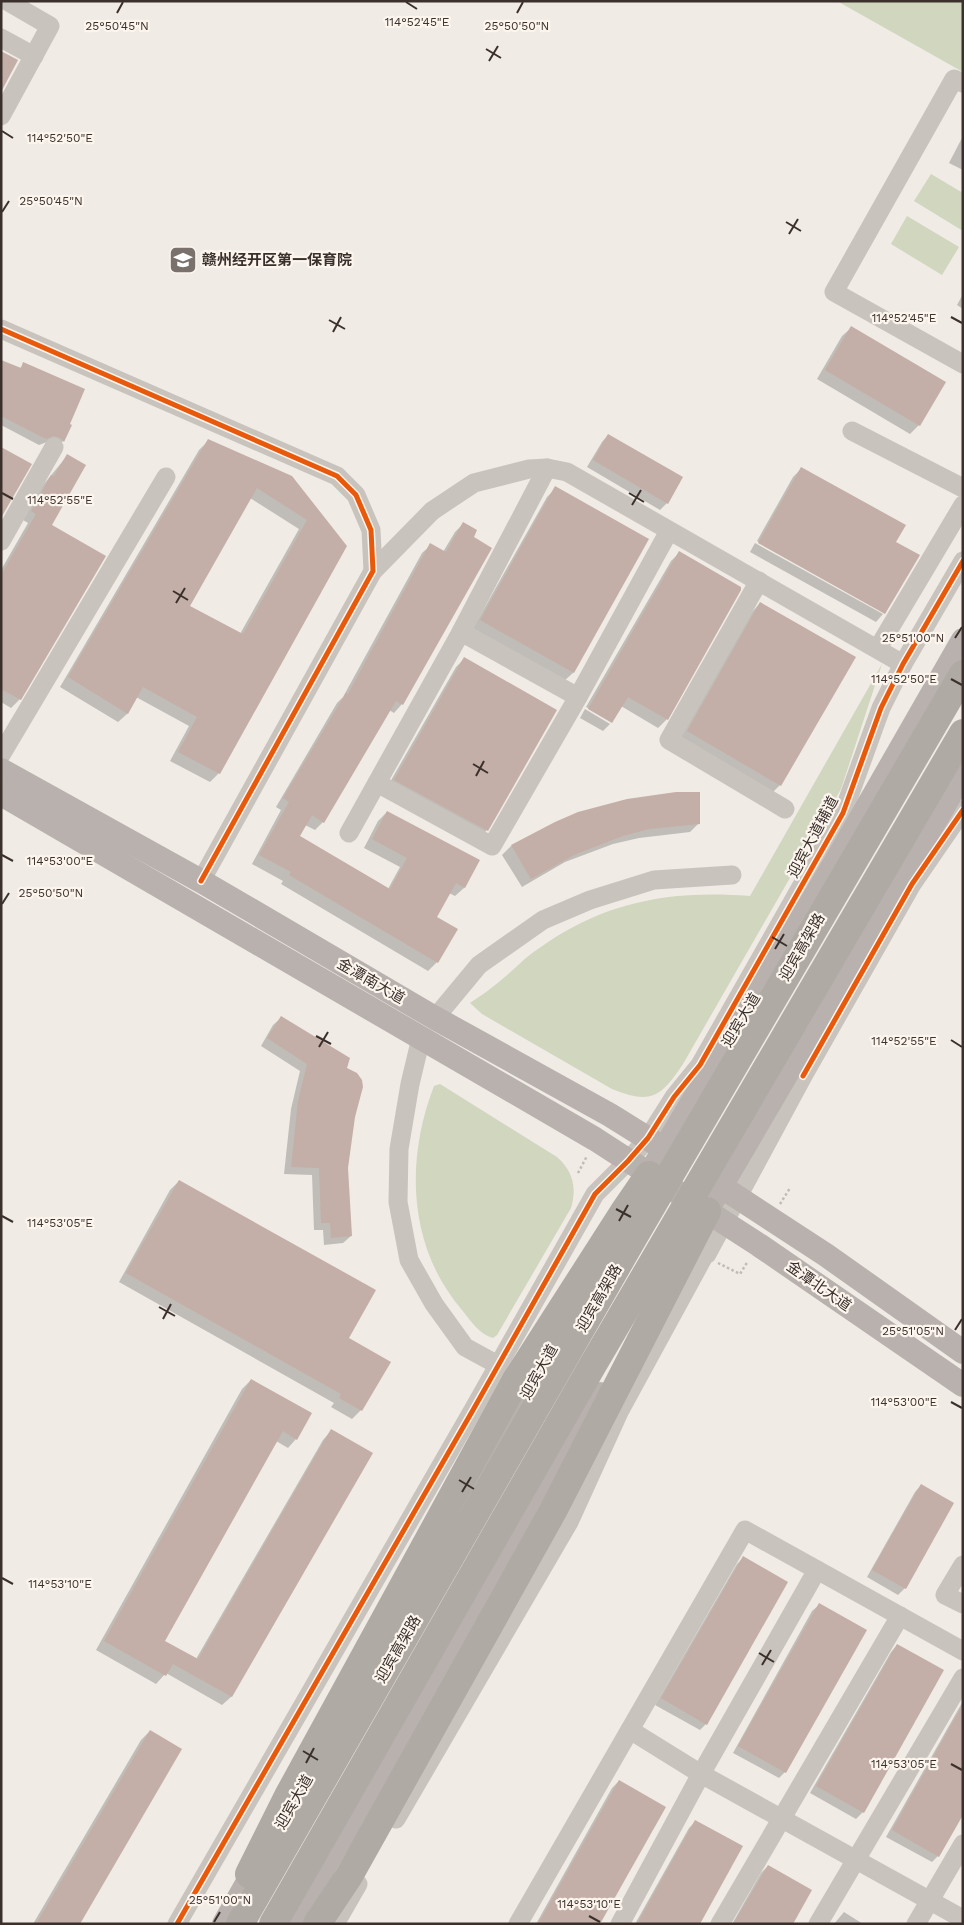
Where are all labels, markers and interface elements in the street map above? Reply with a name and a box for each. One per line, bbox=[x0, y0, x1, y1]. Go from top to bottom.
text: 114°52'45"E bbox=[385, 15, 450, 29]
text: 25°50'45"N bbox=[85, 19, 149, 33]
text: 25°50'50"N bbox=[485, 19, 549, 33]
text: 114°52'50"E bbox=[27, 131, 93, 145]
text: 25°50'45"N bbox=[19, 194, 83, 208]
school or university icon: 赣州经开区第一保育院 bbox=[168, 245, 198, 275]
place label: 赣州经开区第一保育院 bbox=[202, 251, 352, 269]
text: 114°52'45"E bbox=[872, 311, 937, 325]
text: 114°52'55"E bbox=[27, 493, 93, 507]
text: 25°51'00"N bbox=[882, 631, 944, 645]
text: 114°52'50"E bbox=[871, 672, 937, 686]
street label: 迎宾大道辅道 bbox=[784, 793, 842, 881]
text: 114°53'00"E bbox=[27, 854, 94, 868]
text: 25°50'50"N bbox=[19, 886, 83, 900]
street label: 迎宾高架路 bbox=[775, 910, 829, 984]
street label: 金潭南大道 bbox=[334, 954, 408, 1008]
street label: 迎宾大道 bbox=[718, 990, 764, 1050]
text: 114°52'55"E bbox=[871, 1034, 937, 1048]
text: 114°53'05"E bbox=[27, 1216, 93, 1230]
street label: 金潭北大道 bbox=[783, 1257, 855, 1315]
street label: 迎宾高架路 bbox=[572, 1261, 626, 1335]
text: 25°51'05"N bbox=[882, 1324, 944, 1338]
street label: 迎宾大道 bbox=[517, 1341, 561, 1403]
text: 114°53'00"E bbox=[871, 1395, 938, 1409]
text: 114°53'10"E bbox=[28, 1577, 92, 1591]
street label: 迎宾高架路 bbox=[371, 1612, 425, 1686]
text: 114°53'05"E bbox=[871, 1757, 937, 1771]
street label: 迎宾大道 bbox=[271, 1772, 317, 1832]
text: 25°51'00"N bbox=[189, 1893, 251, 1907]
text: 114°53'10"E bbox=[557, 1897, 621, 1911]

